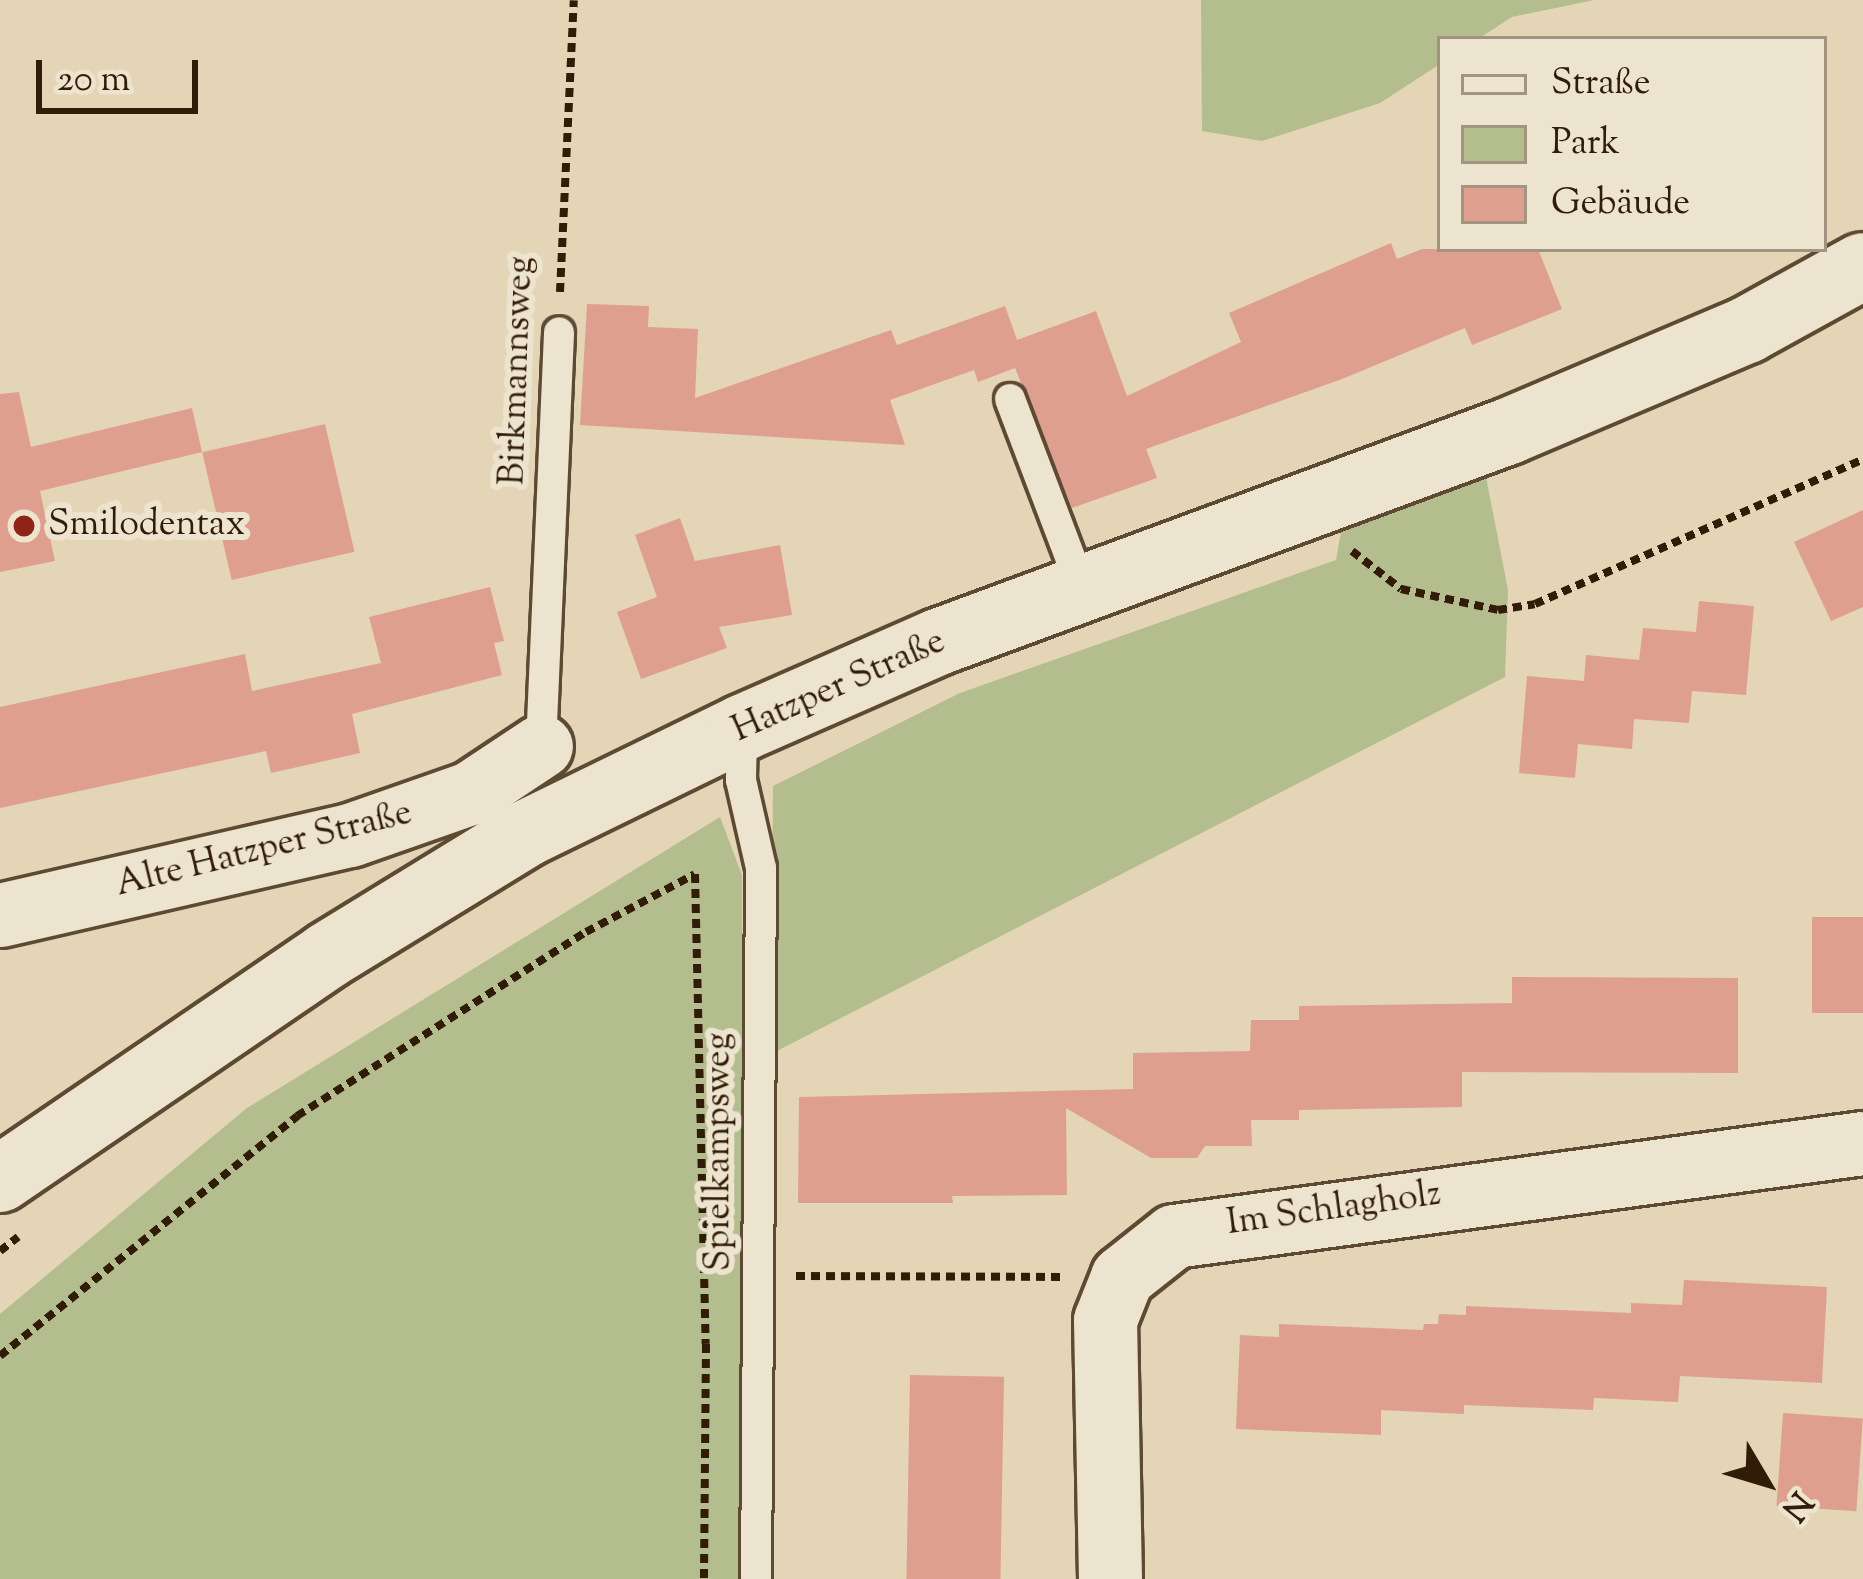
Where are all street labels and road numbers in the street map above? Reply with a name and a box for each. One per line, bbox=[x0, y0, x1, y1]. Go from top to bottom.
street label: Birkmannsweg bbox=[492, 256, 544, 486]
street label: Hatzper Straße bbox=[726, 621, 952, 753]
street label: Alte Hatzper Straße bbox=[111, 792, 417, 908]
street label: Spielkampsweg bbox=[698, 1033, 742, 1271]
street label: Im Schlagholz bbox=[1224, 1174, 1444, 1246]

